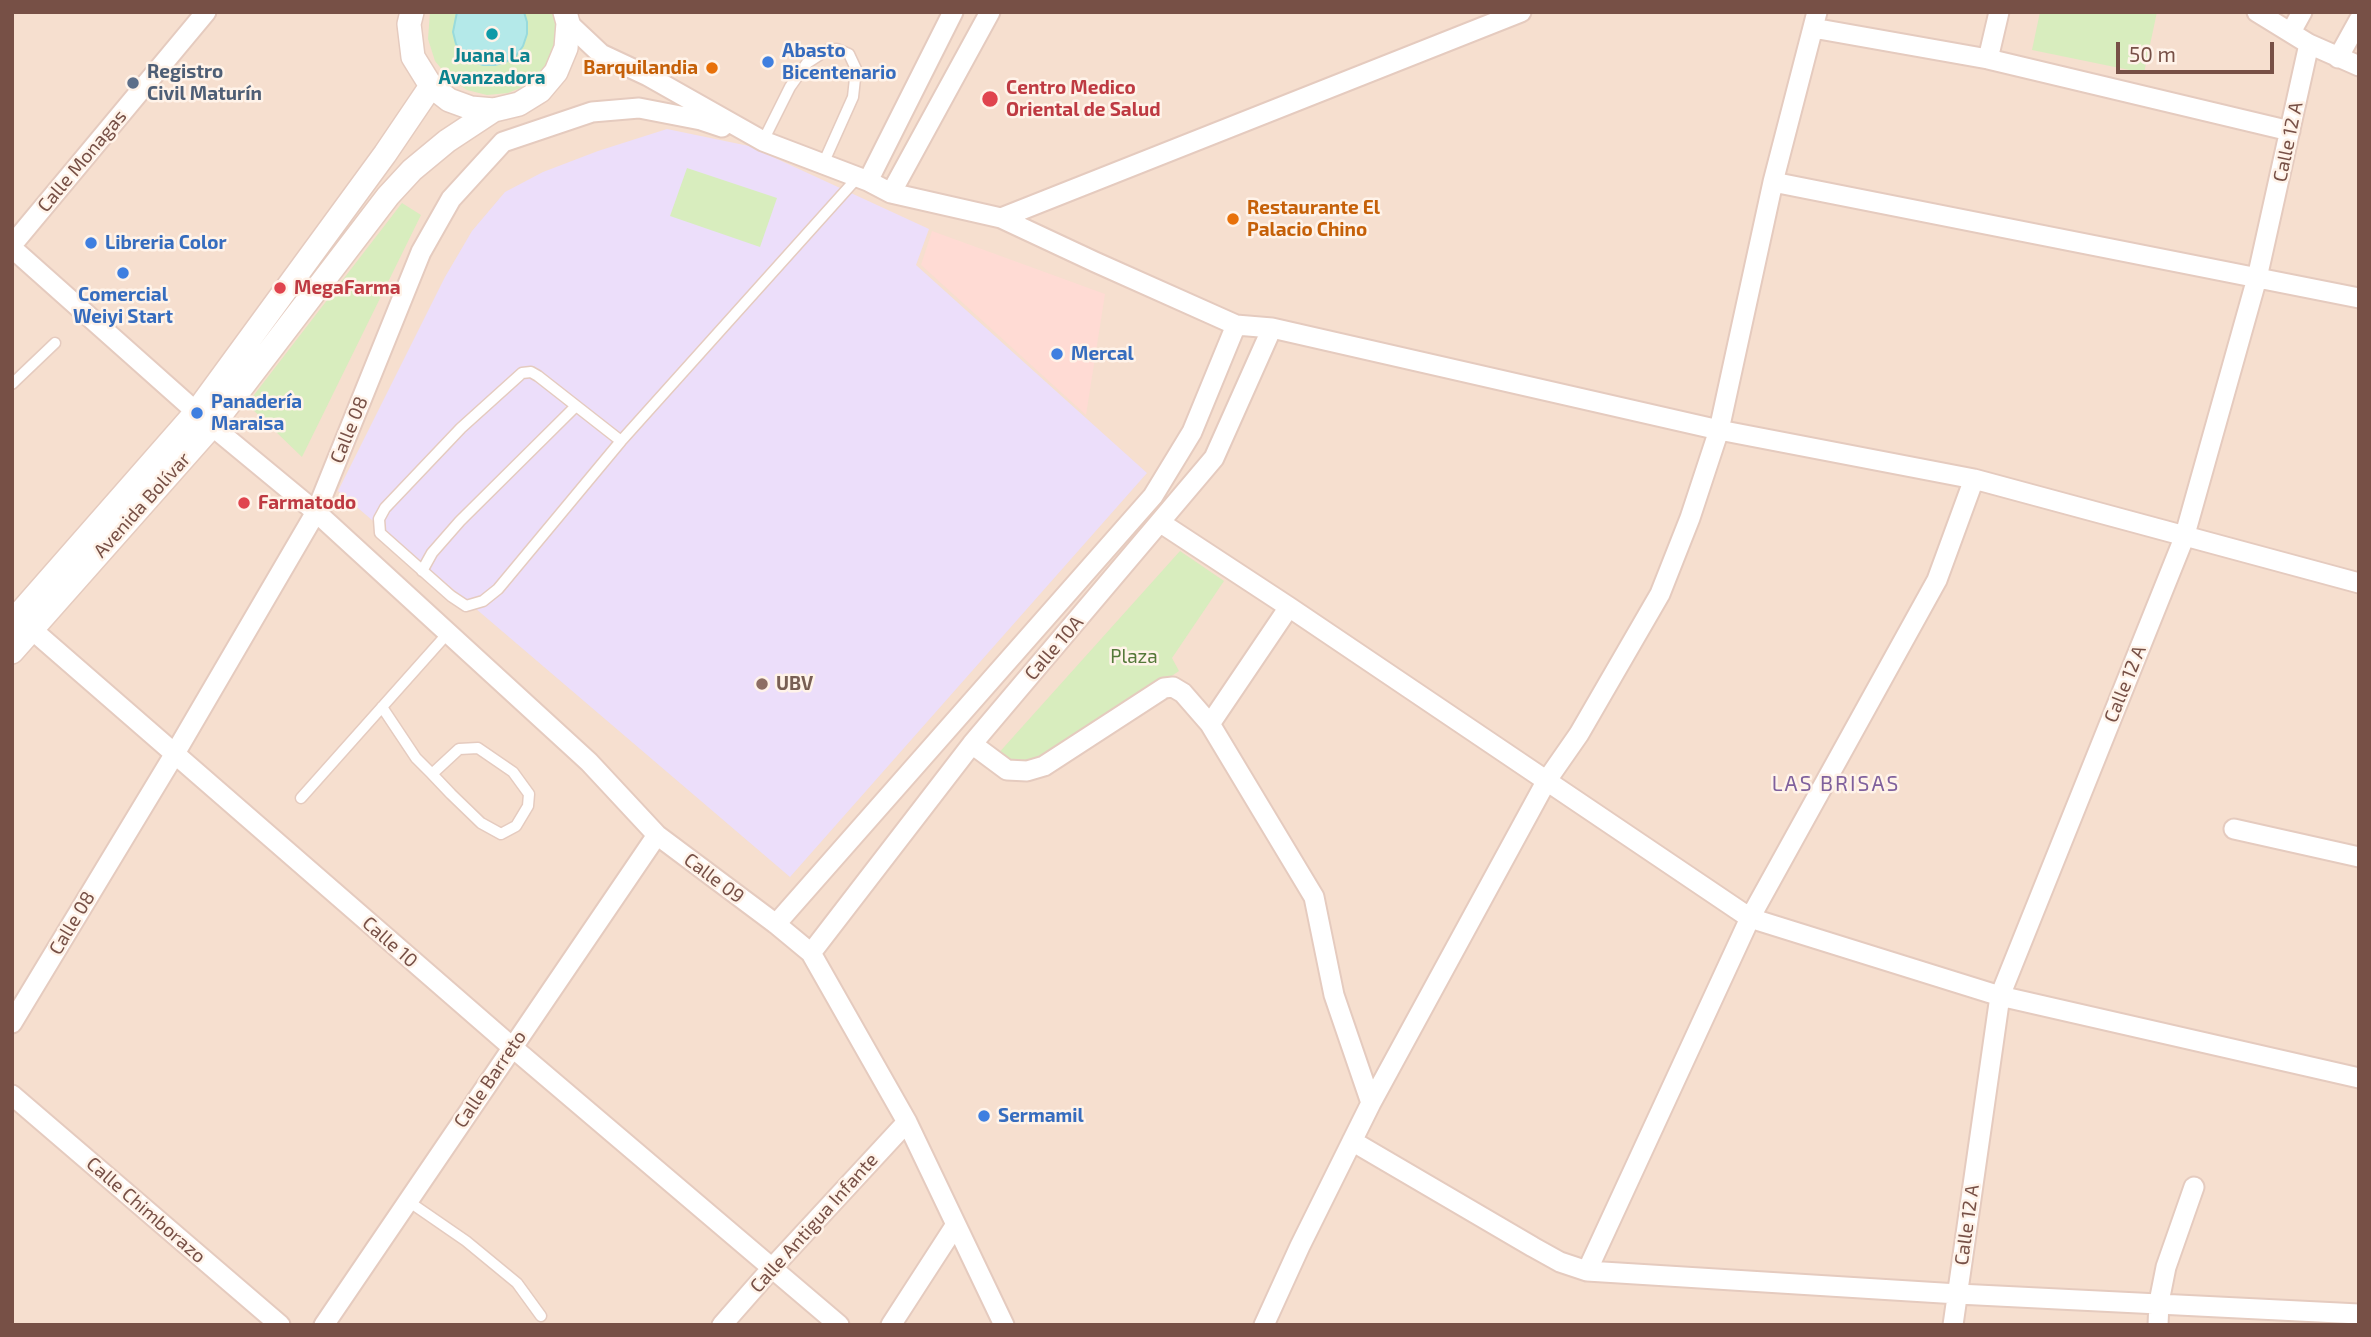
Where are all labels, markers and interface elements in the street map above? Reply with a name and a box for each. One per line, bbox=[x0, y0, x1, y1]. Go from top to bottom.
marker: Juana La Avanzadora bbox=[484, 26, 500, 42]
scale bar bbox=[2119, 28, 2276, 72]
place label: Abasto Bicentenario bbox=[782, 40, 896, 84]
text: 50 m bbox=[2129, 41, 2176, 66]
place label: Juana La Avanzadora bbox=[438, 45, 546, 89]
marker: Abasto Bicentenario bbox=[760, 54, 776, 70]
place label: Barquilandia bbox=[583, 57, 698, 79]
marker: Barquilandia bbox=[704, 60, 720, 76]
place label: Registro Civil Maturín bbox=[147, 61, 262, 105]
marker: Registro Civil Maturín bbox=[125, 75, 141, 91]
place label: Centro Medico Oriental de Salud bbox=[1006, 77, 1160, 121]
marker: Centro Medico Oriental de Salud bbox=[980, 89, 1000, 109]
street label: Calle 12 A bbox=[2268, 100, 2308, 184]
street label: Calle Monagas bbox=[33, 105, 131, 217]
place label: Restaurante El Palacio Chino bbox=[1247, 197, 1380, 241]
marker: Restaurante El Palacio Chino bbox=[1225, 211, 1241, 227]
place label: Libreria Color bbox=[105, 232, 227, 254]
marker: Libreria Color bbox=[83, 235, 99, 251]
marker: Comercial Weiyi Start bbox=[115, 265, 131, 281]
place label: MegaFarma bbox=[294, 277, 401, 299]
marker: MegaFarma bbox=[272, 280, 288, 296]
place label: Comercial Weiyi Start bbox=[73, 284, 173, 328]
place label: Mercal bbox=[1071, 343, 1134, 365]
marker: Mercal bbox=[1049, 346, 1065, 362]
place label: Panadería Maraisa bbox=[211, 391, 302, 435]
street label: Calle 08 bbox=[325, 393, 373, 467]
marker: Panadería Maraisa bbox=[189, 405, 205, 421]
street label: Avenida Bolívar bbox=[89, 448, 195, 562]
place label: Farmatodo bbox=[258, 492, 356, 514]
marker: Farmatodo bbox=[236, 495, 252, 511]
street label: Calle 10A bbox=[1020, 611, 1088, 685]
street label: Calle 12 A bbox=[2099, 642, 2151, 726]
park label: Plaza bbox=[1110, 646, 1158, 668]
place label: UBV bbox=[776, 673, 813, 695]
marker: UBV bbox=[754, 676, 770, 692]
district label: LAS BRISAS bbox=[1773, 771, 1899, 797]
street label: Calle 09 bbox=[679, 848, 749, 908]
street label: Calle 08 bbox=[44, 887, 100, 959]
street label: Calle 10 bbox=[358, 912, 422, 972]
street label: Calle Barreto bbox=[449, 1026, 531, 1132]
place label: Sermamil bbox=[998, 1105, 1084, 1127]
marker: Sermamil bbox=[976, 1108, 992, 1124]
street label: Calle Antigua Infante bbox=[745, 1148, 883, 1298]
street label: Calle Chimborazo bbox=[82, 1152, 210, 1268]
street label: Calle 12 A bbox=[1950, 1183, 1984, 1267]

